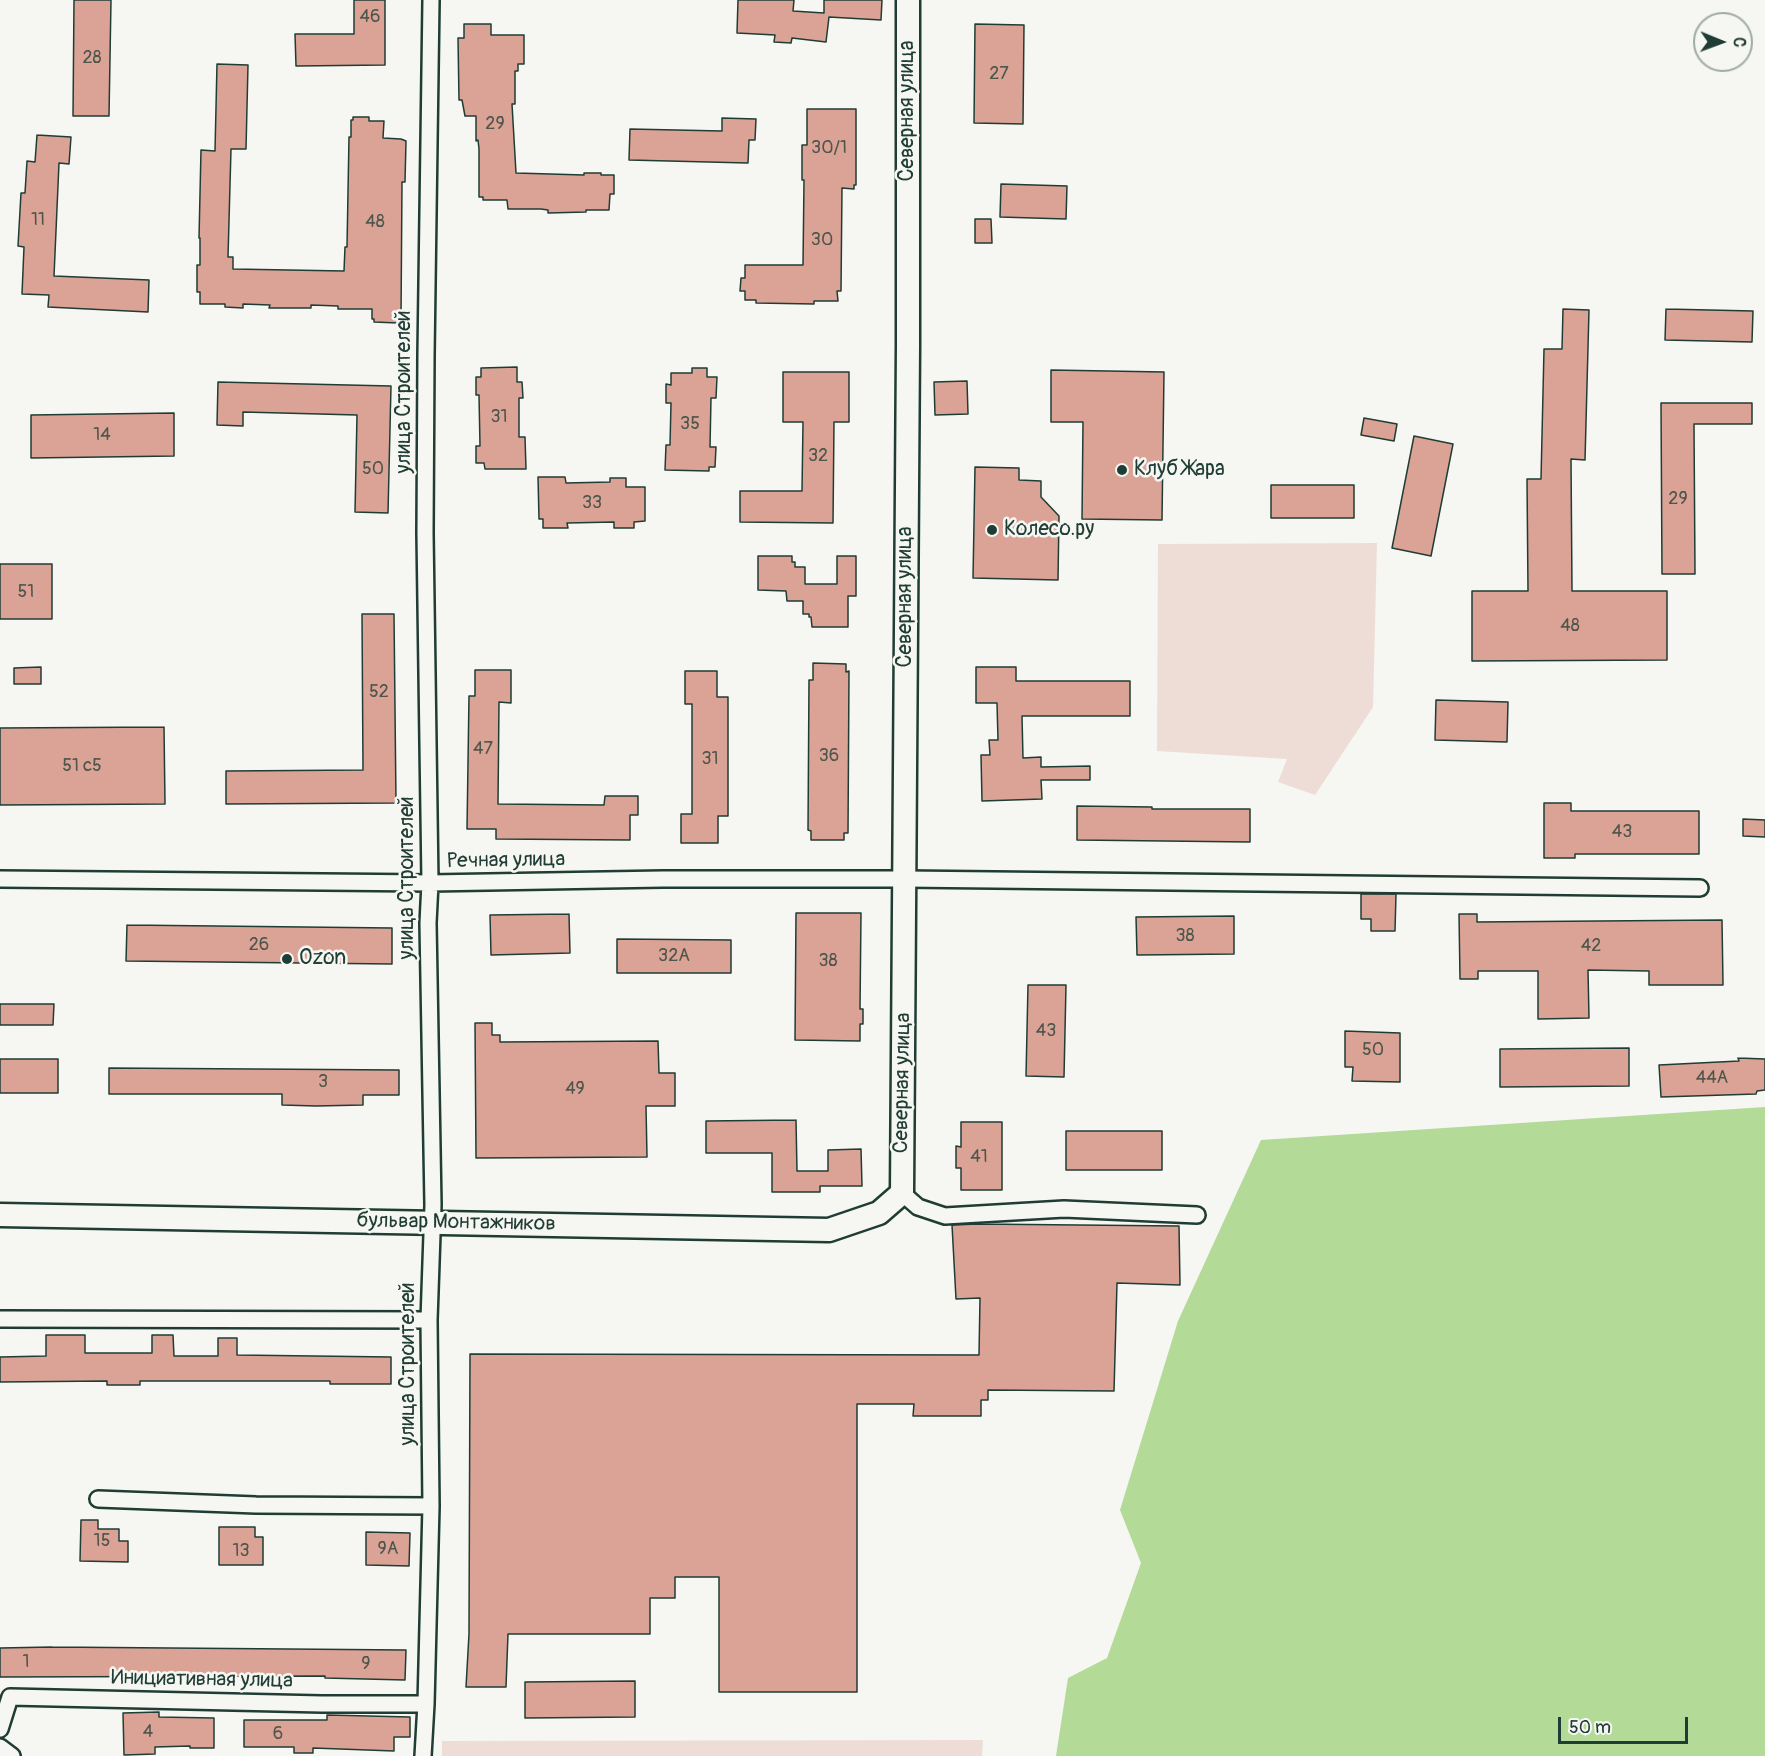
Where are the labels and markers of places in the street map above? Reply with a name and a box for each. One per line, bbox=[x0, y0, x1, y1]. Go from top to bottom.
place label: Клуб Жара bbox=[1134, 457, 1225, 483]
marker: Клуб Жара bbox=[1115, 463, 1129, 477]
place label: Колесо.ру bbox=[1004, 517, 1094, 543]
marker: Колесо.ру bbox=[985, 523, 999, 537]
place label: Ozon bbox=[299, 946, 346, 972]
marker: Ozon bbox=[280, 952, 294, 966]

